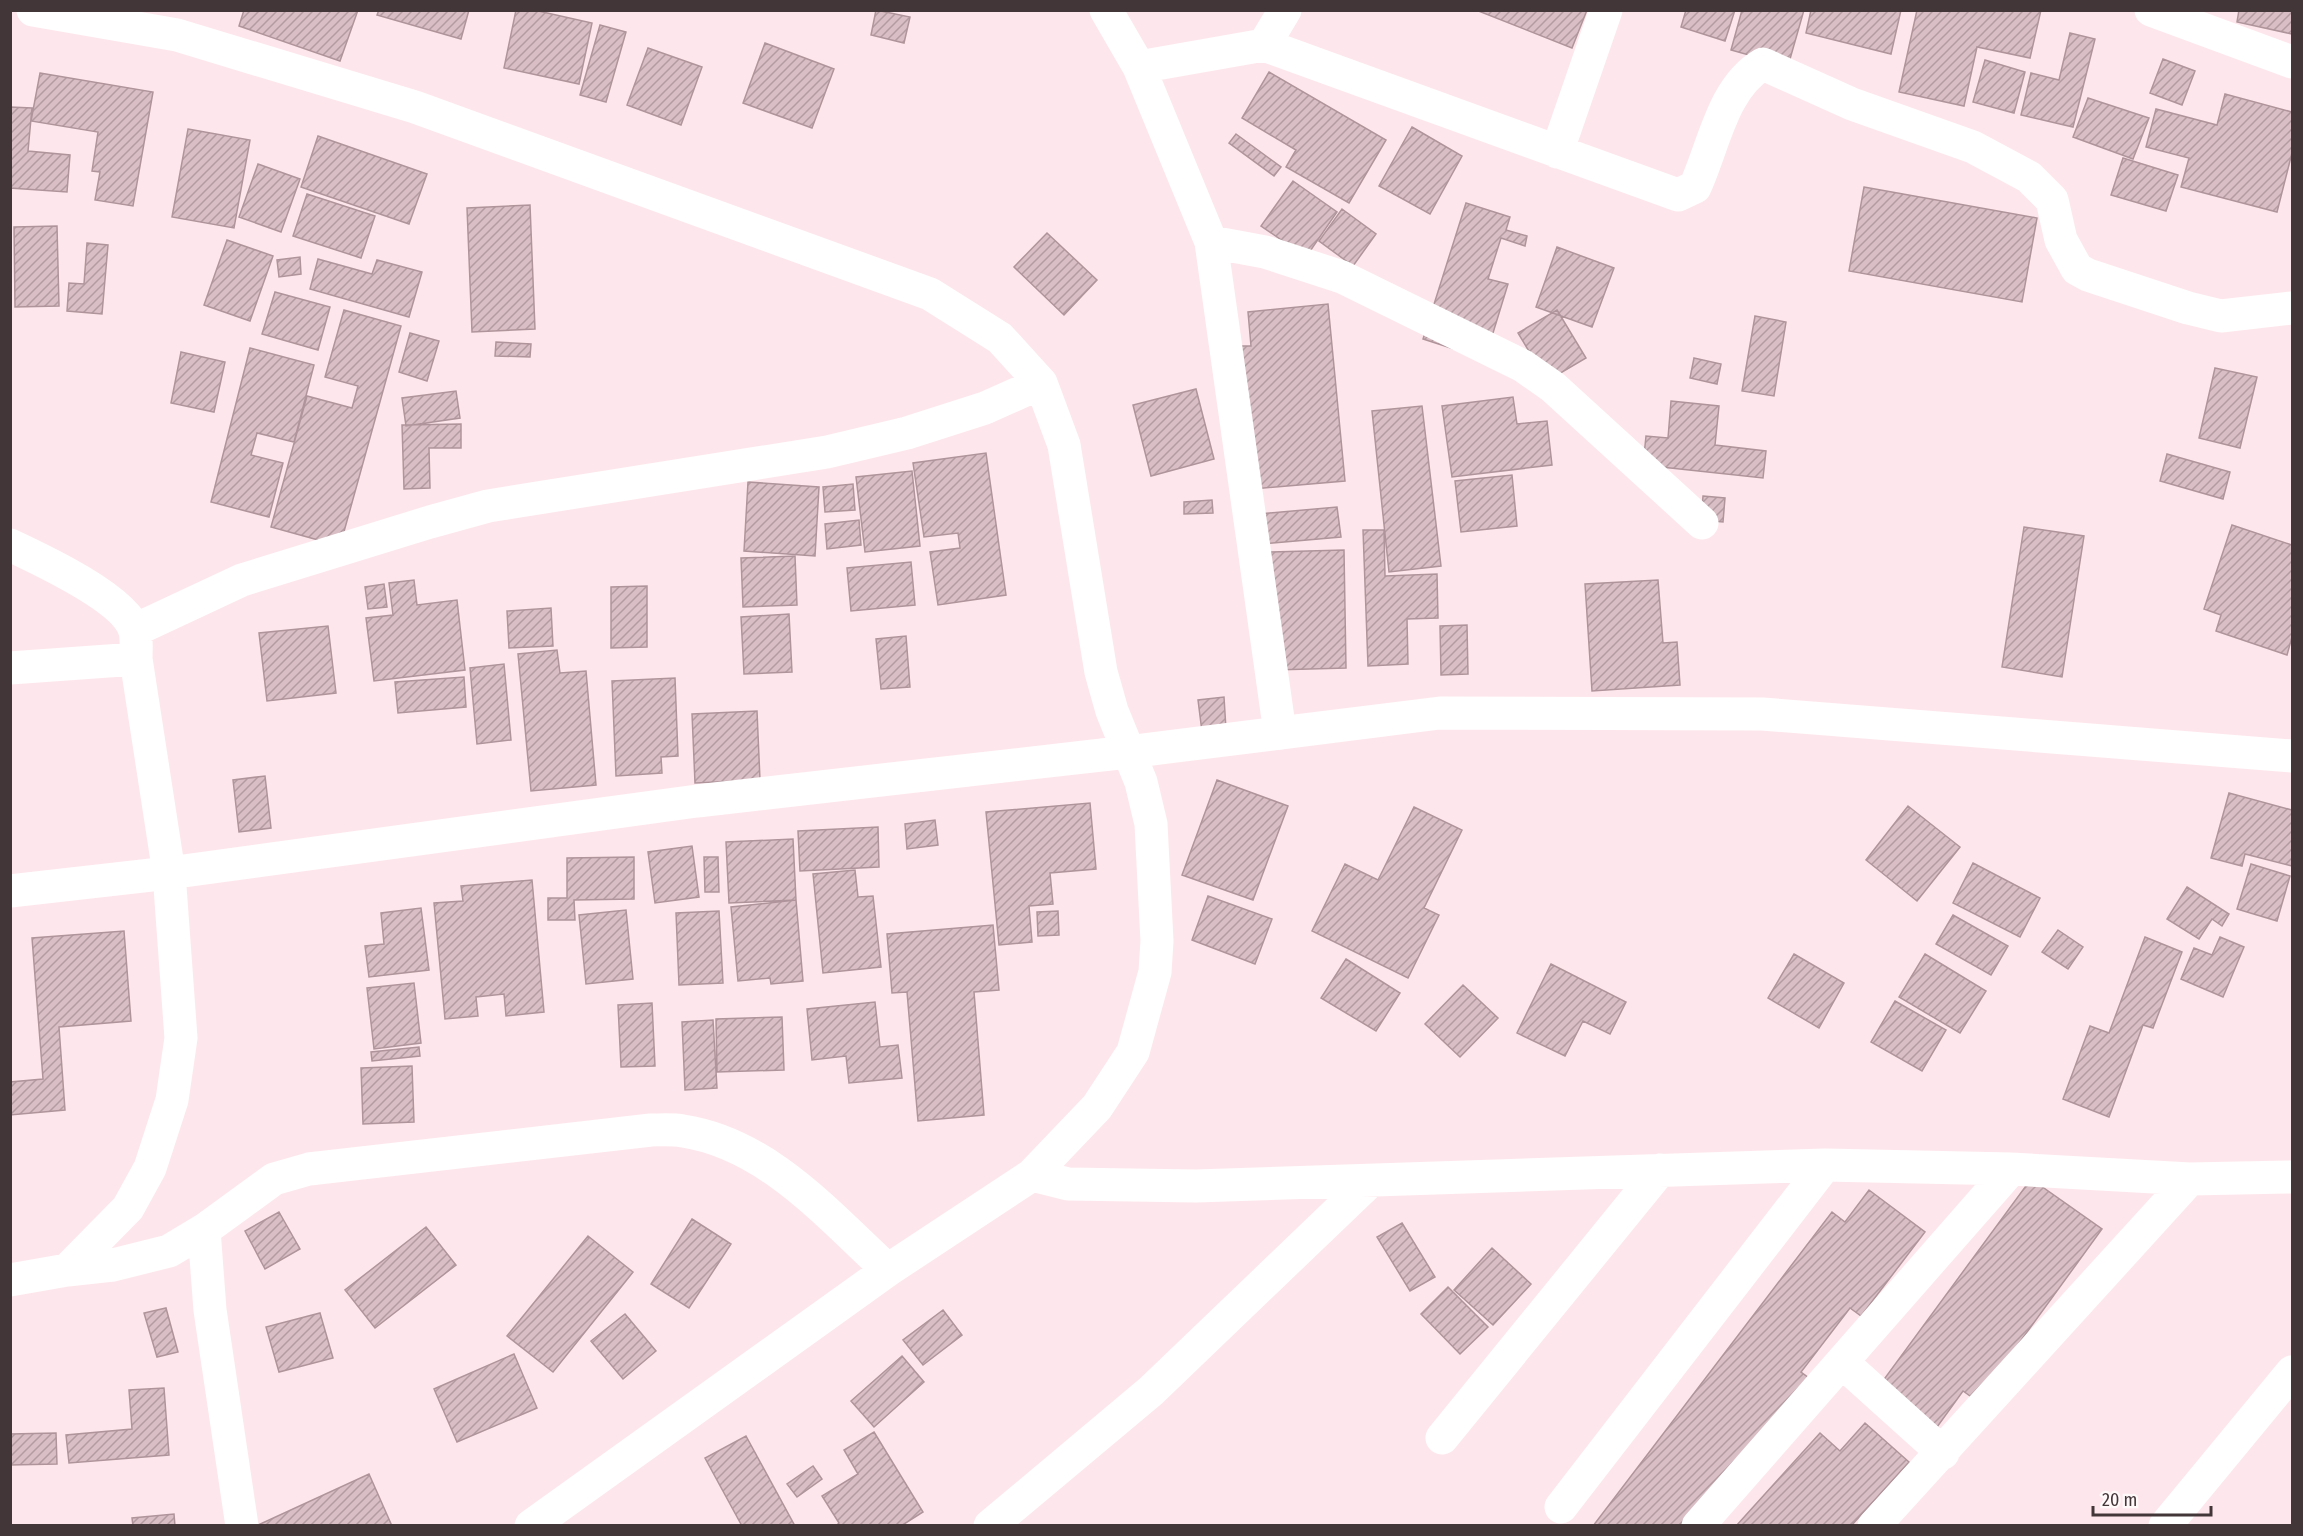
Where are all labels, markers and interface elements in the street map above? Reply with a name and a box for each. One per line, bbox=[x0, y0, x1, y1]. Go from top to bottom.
scale bar bbox=[2093, 1479, 2212, 1517]
text: 20 m bbox=[2102, 1489, 2137, 1511]

